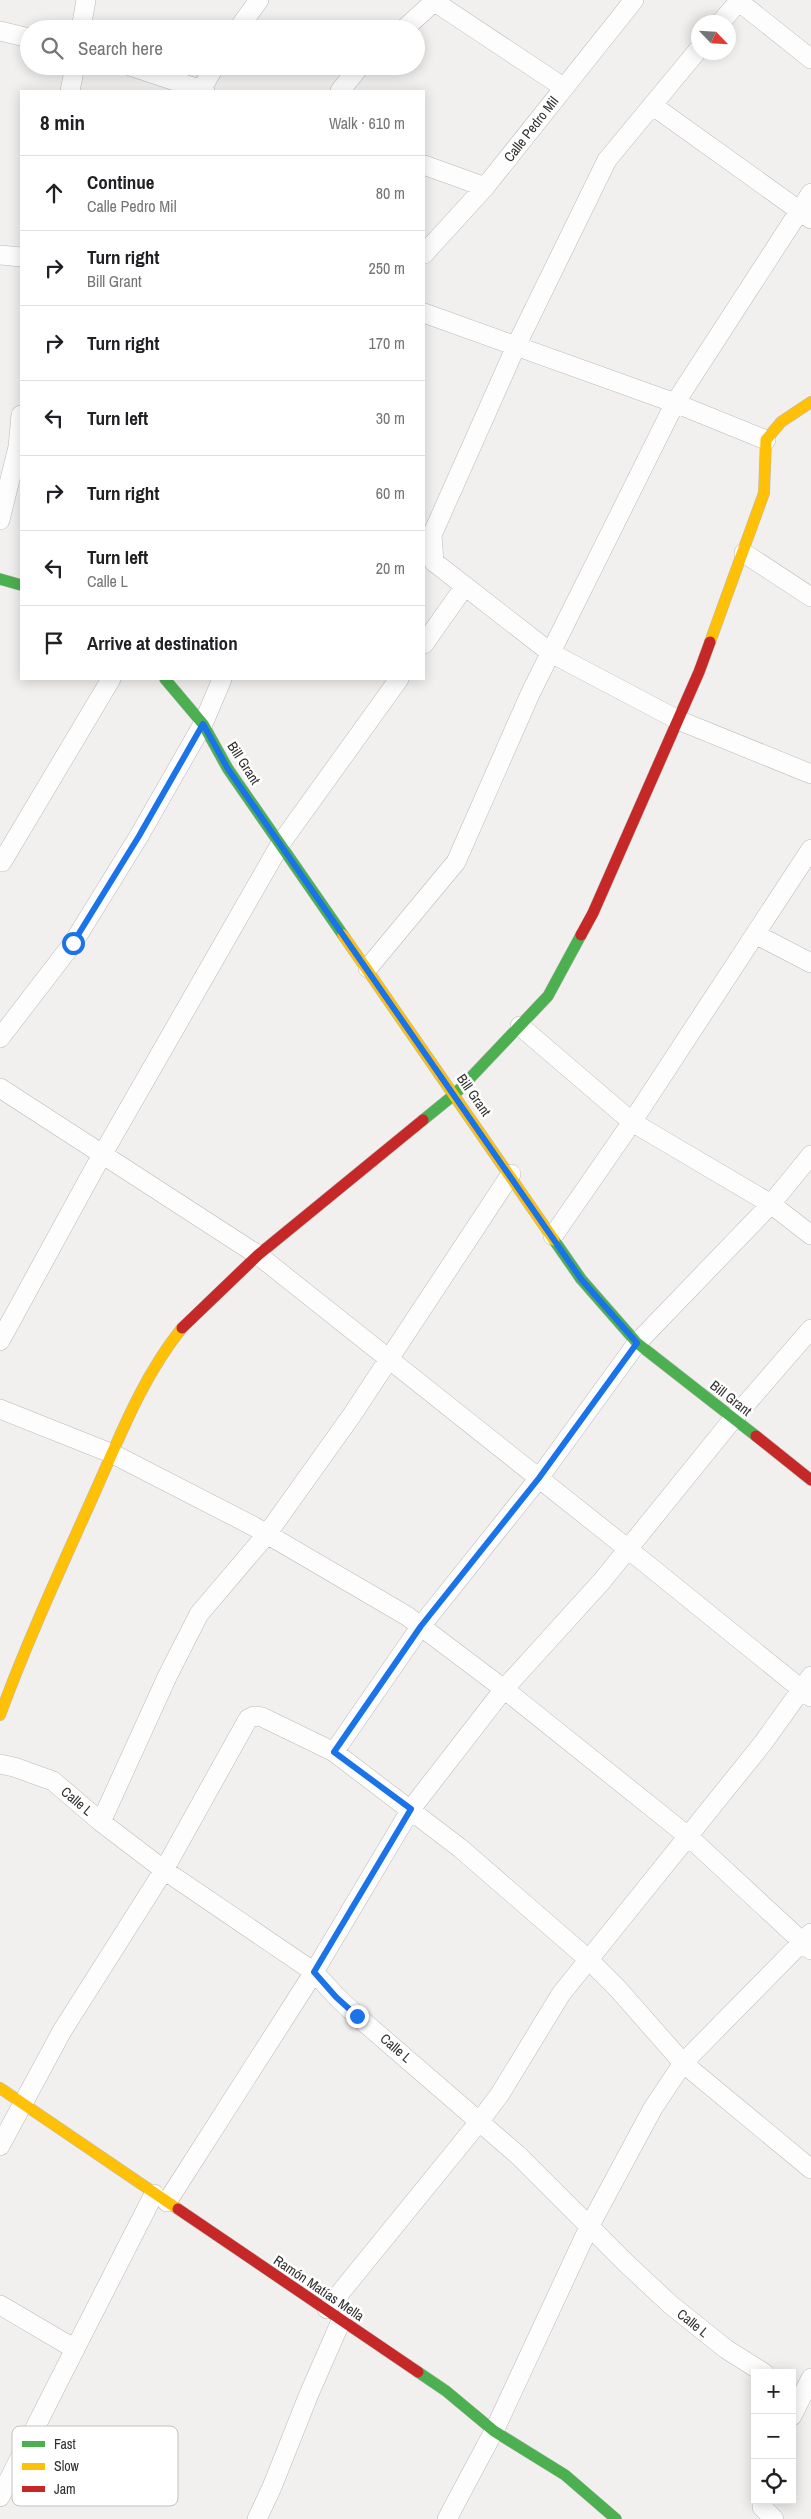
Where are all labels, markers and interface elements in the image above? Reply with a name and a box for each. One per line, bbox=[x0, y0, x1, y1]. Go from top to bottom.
north arrow bbox=[691, 15, 736, 60]
search box bbox=[20, 20, 425, 75]
icon: search bbox=[38, 34, 66, 62]
text: Search here bbox=[78, 35, 163, 61]
street label: Calle Pedro Mil bbox=[500, 93, 562, 165]
text: 8 min bbox=[40, 108, 85, 137]
text: Walk · 610 m bbox=[329, 112, 405, 134]
text: Continue bbox=[87, 169, 155, 195]
icon: ahead bbox=[40, 179, 68, 207]
text: 80 m bbox=[376, 182, 405, 204]
text: Calle Pedro Mil bbox=[87, 195, 177, 217]
text: Turn right bbox=[87, 244, 159, 270]
icon: right bbox=[40, 254, 68, 282]
text: 250 m bbox=[369, 257, 405, 279]
text: Bill Grant bbox=[87, 270, 142, 292]
icon: right bbox=[40, 329, 68, 357]
text: Turn right bbox=[87, 330, 159, 356]
text: 170 m bbox=[369, 332, 405, 354]
icon: left bbox=[40, 404, 68, 432]
text: Turn left bbox=[87, 405, 148, 431]
text: 30 m bbox=[376, 407, 405, 429]
icon: right bbox=[40, 479, 68, 507]
text: Turn right bbox=[87, 480, 159, 506]
text: 60 m bbox=[376, 482, 405, 504]
text: Turn left bbox=[87, 544, 148, 570]
icon: left bbox=[40, 554, 68, 582]
text: 20 m bbox=[376, 557, 405, 579]
text: Calle L bbox=[87, 570, 128, 592]
icon: arrive bbox=[40, 629, 68, 657]
text: Arrive at destination bbox=[87, 630, 238, 656]
street label: Bill Grant bbox=[223, 738, 265, 788]
route start bbox=[62, 932, 85, 955]
street label: Bill Grant bbox=[453, 1070, 495, 1120]
street label: Bill Grant bbox=[707, 1376, 755, 1420]
street label: Calle L bbox=[58, 1783, 97, 1820]
route end bbox=[346, 2005, 369, 2028]
street label: Calle L bbox=[377, 2029, 416, 2067]
street label: Ramón Matías Mella bbox=[270, 2251, 368, 2325]
street label: Calle L bbox=[673, 2305, 713, 2342]
map controls bbox=[751, 2369, 796, 2504]
button: + bbox=[751, 2369, 796, 2414]
button: − bbox=[751, 2414, 796, 2459]
legend bbox=[12, 2426, 178, 2506]
text: Fast bbox=[54, 2435, 76, 2453]
text: Slow bbox=[54, 2457, 80, 2475]
button: locate bbox=[751, 2459, 796, 2504]
text: Jam bbox=[54, 2480, 76, 2498]

